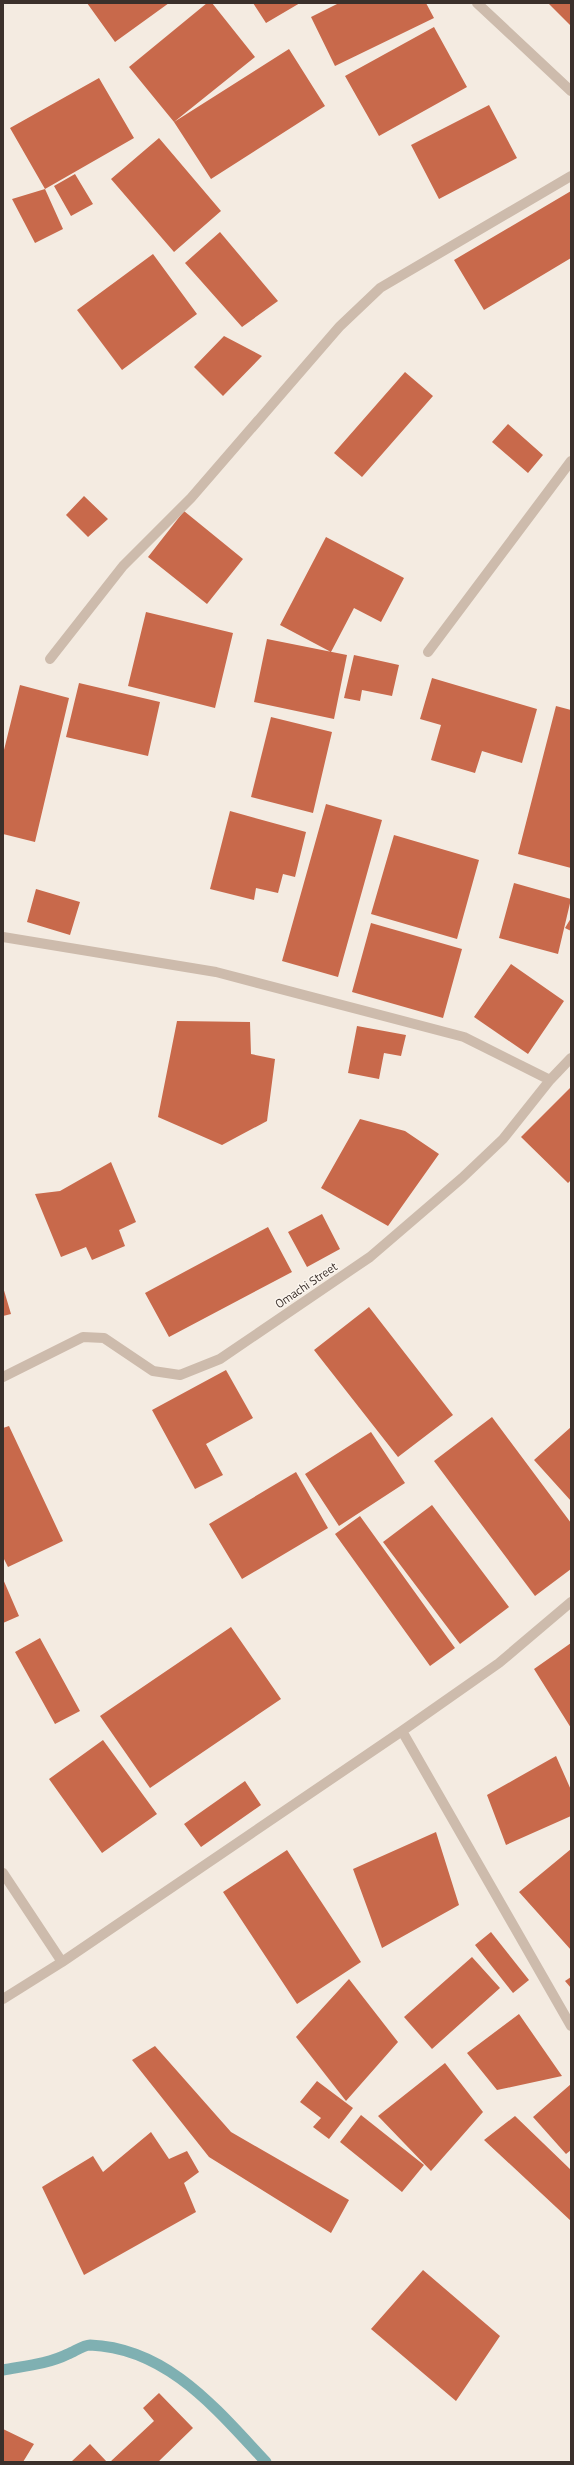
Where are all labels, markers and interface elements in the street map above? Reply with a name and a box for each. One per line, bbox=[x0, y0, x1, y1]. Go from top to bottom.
street label: Omachi Street bbox=[271, 1257, 342, 1313]

